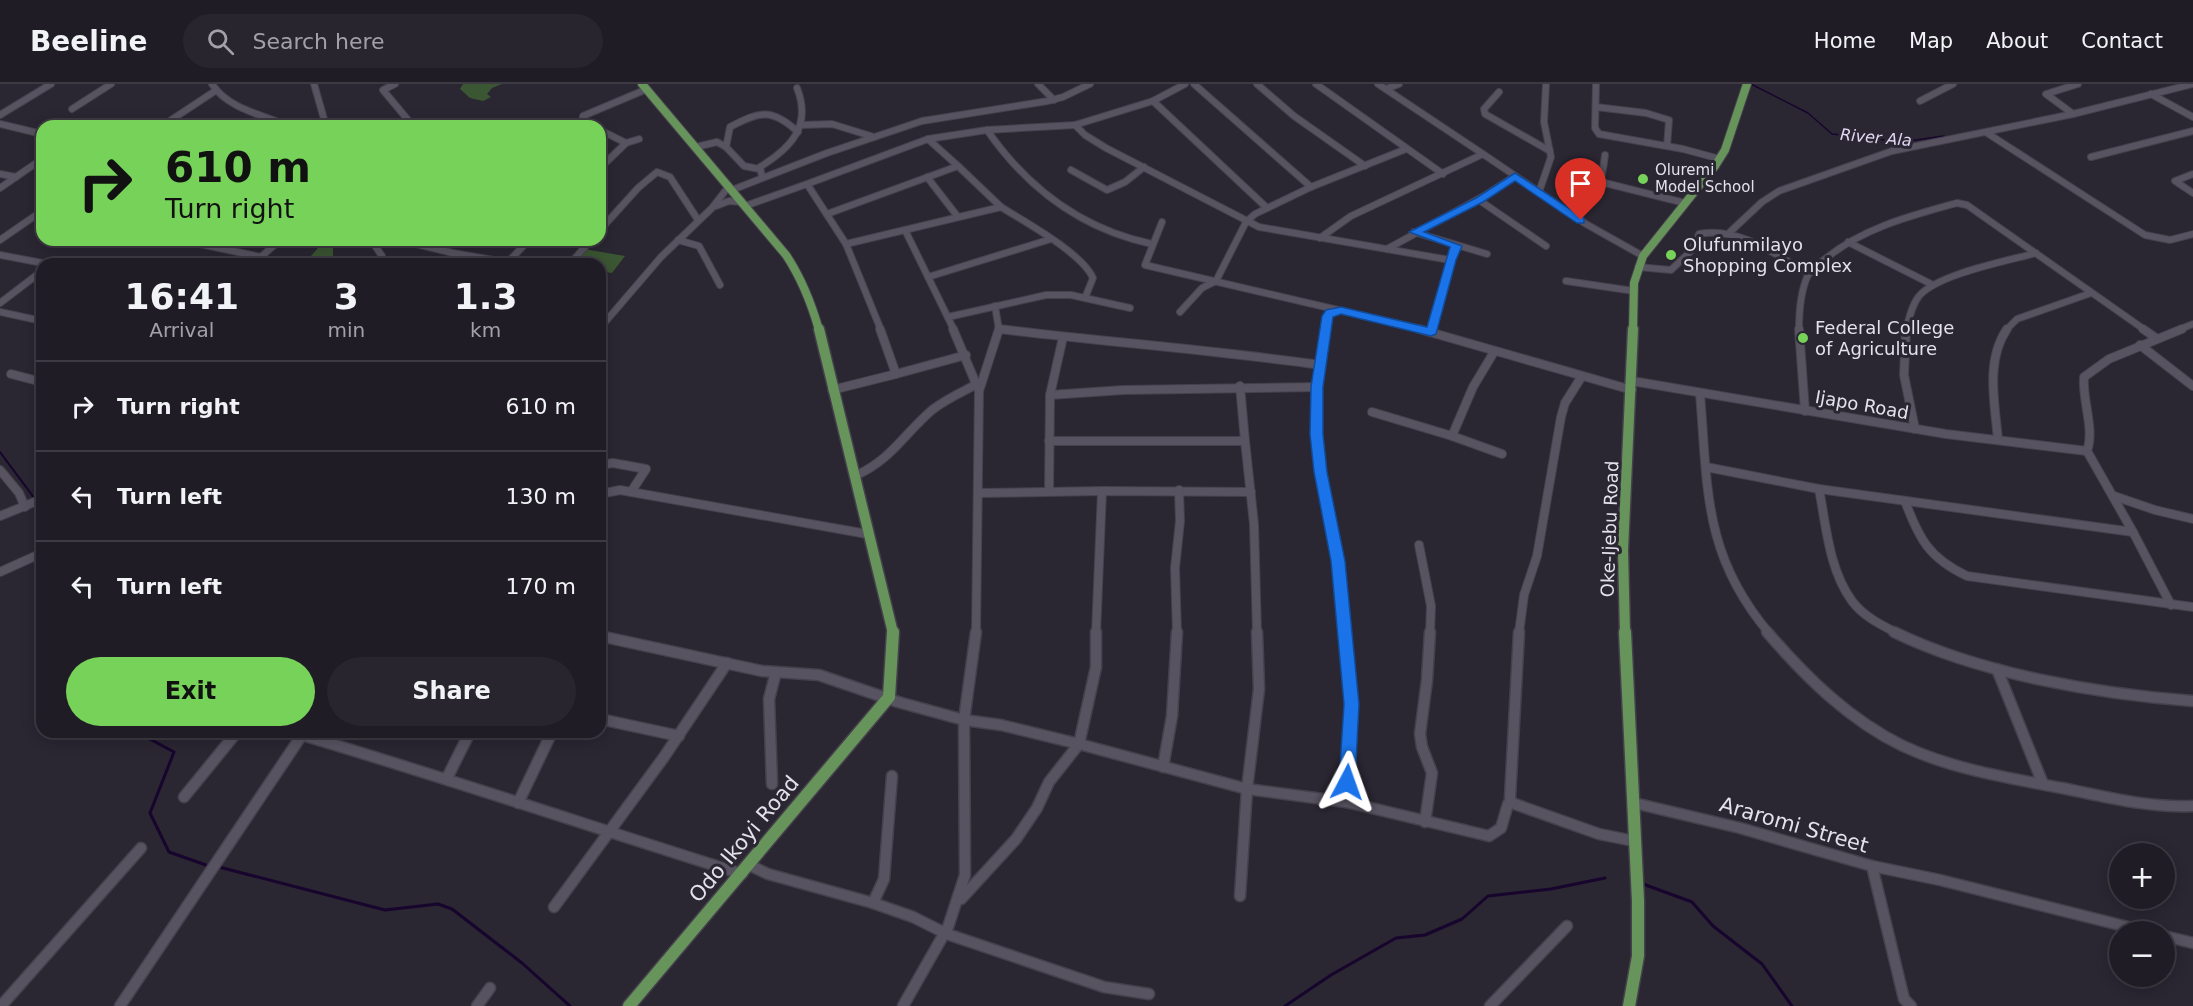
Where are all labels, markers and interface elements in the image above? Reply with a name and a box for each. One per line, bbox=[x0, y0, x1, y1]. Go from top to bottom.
search box bbox=[183, 14, 603, 68]
text: Beeline bbox=[30, 25, 147, 58]
icon: search bbox=[204, 25, 237, 58]
text: Search here bbox=[252, 29, 385, 54]
text: Home bbox=[1814, 29, 1876, 53]
text: Map bbox=[1909, 29, 1953, 53]
text: About bbox=[1986, 29, 2048, 53]
text: Contact bbox=[2081, 29, 2163, 53]
water label: River Ala bbox=[1839, 125, 1913, 150]
text: 610 m bbox=[165, 143, 311, 192]
icon: right bbox=[66, 144, 144, 222]
pin bbox=[1555, 158, 1606, 220]
place label: Oluremi Model School bbox=[1655, 161, 1755, 196]
icon: arrive bbox=[1564, 167, 1597, 200]
marker: Oluremi Model School bbox=[1636, 172, 1650, 186]
text: Turn right bbox=[165, 193, 294, 224]
place label: Olufunmilayo Shopping Complex bbox=[1683, 234, 1853, 276]
marker: Olufunmilayo Shopping Complex bbox=[1664, 248, 1678, 262]
text: 16:41 bbox=[124, 276, 239, 317]
text: 3 bbox=[334, 276, 359, 317]
text: 1.3 bbox=[454, 276, 518, 317]
place label: Federal College of Agriculture bbox=[1815, 317, 1954, 359]
text: Arrival bbox=[149, 318, 214, 342]
text: min bbox=[328, 318, 365, 342]
text: km bbox=[470, 318, 501, 342]
marker: Federal College of Agriculture bbox=[1796, 331, 1810, 345]
street label: Ijapo Road bbox=[1814, 386, 1911, 423]
icon: right bbox=[66, 390, 99, 423]
text: Turn right bbox=[117, 394, 240, 419]
text: 610 m bbox=[506, 394, 576, 419]
street label: Oke-Ijebu Road bbox=[1597, 460, 1622, 598]
icon: left bbox=[66, 480, 99, 513]
text: Turn left bbox=[117, 484, 222, 509]
text: 130 m bbox=[506, 484, 576, 509]
icon: left bbox=[66, 570, 99, 603]
text: Turn left bbox=[117, 574, 222, 599]
text: 170 m bbox=[506, 574, 576, 599]
button: Exit bbox=[66, 657, 315, 726]
button: Share bbox=[327, 657, 576, 726]
position arrow bbox=[1315, 750, 1379, 814]
street label: Odo Ikoyi Road bbox=[684, 771, 804, 907]
street label: Araromi Street bbox=[1717, 792, 1871, 858]
map controls bbox=[2109, 843, 2175, 987]
button: + bbox=[2109, 843, 2175, 909]
button: − bbox=[2109, 921, 2175, 987]

